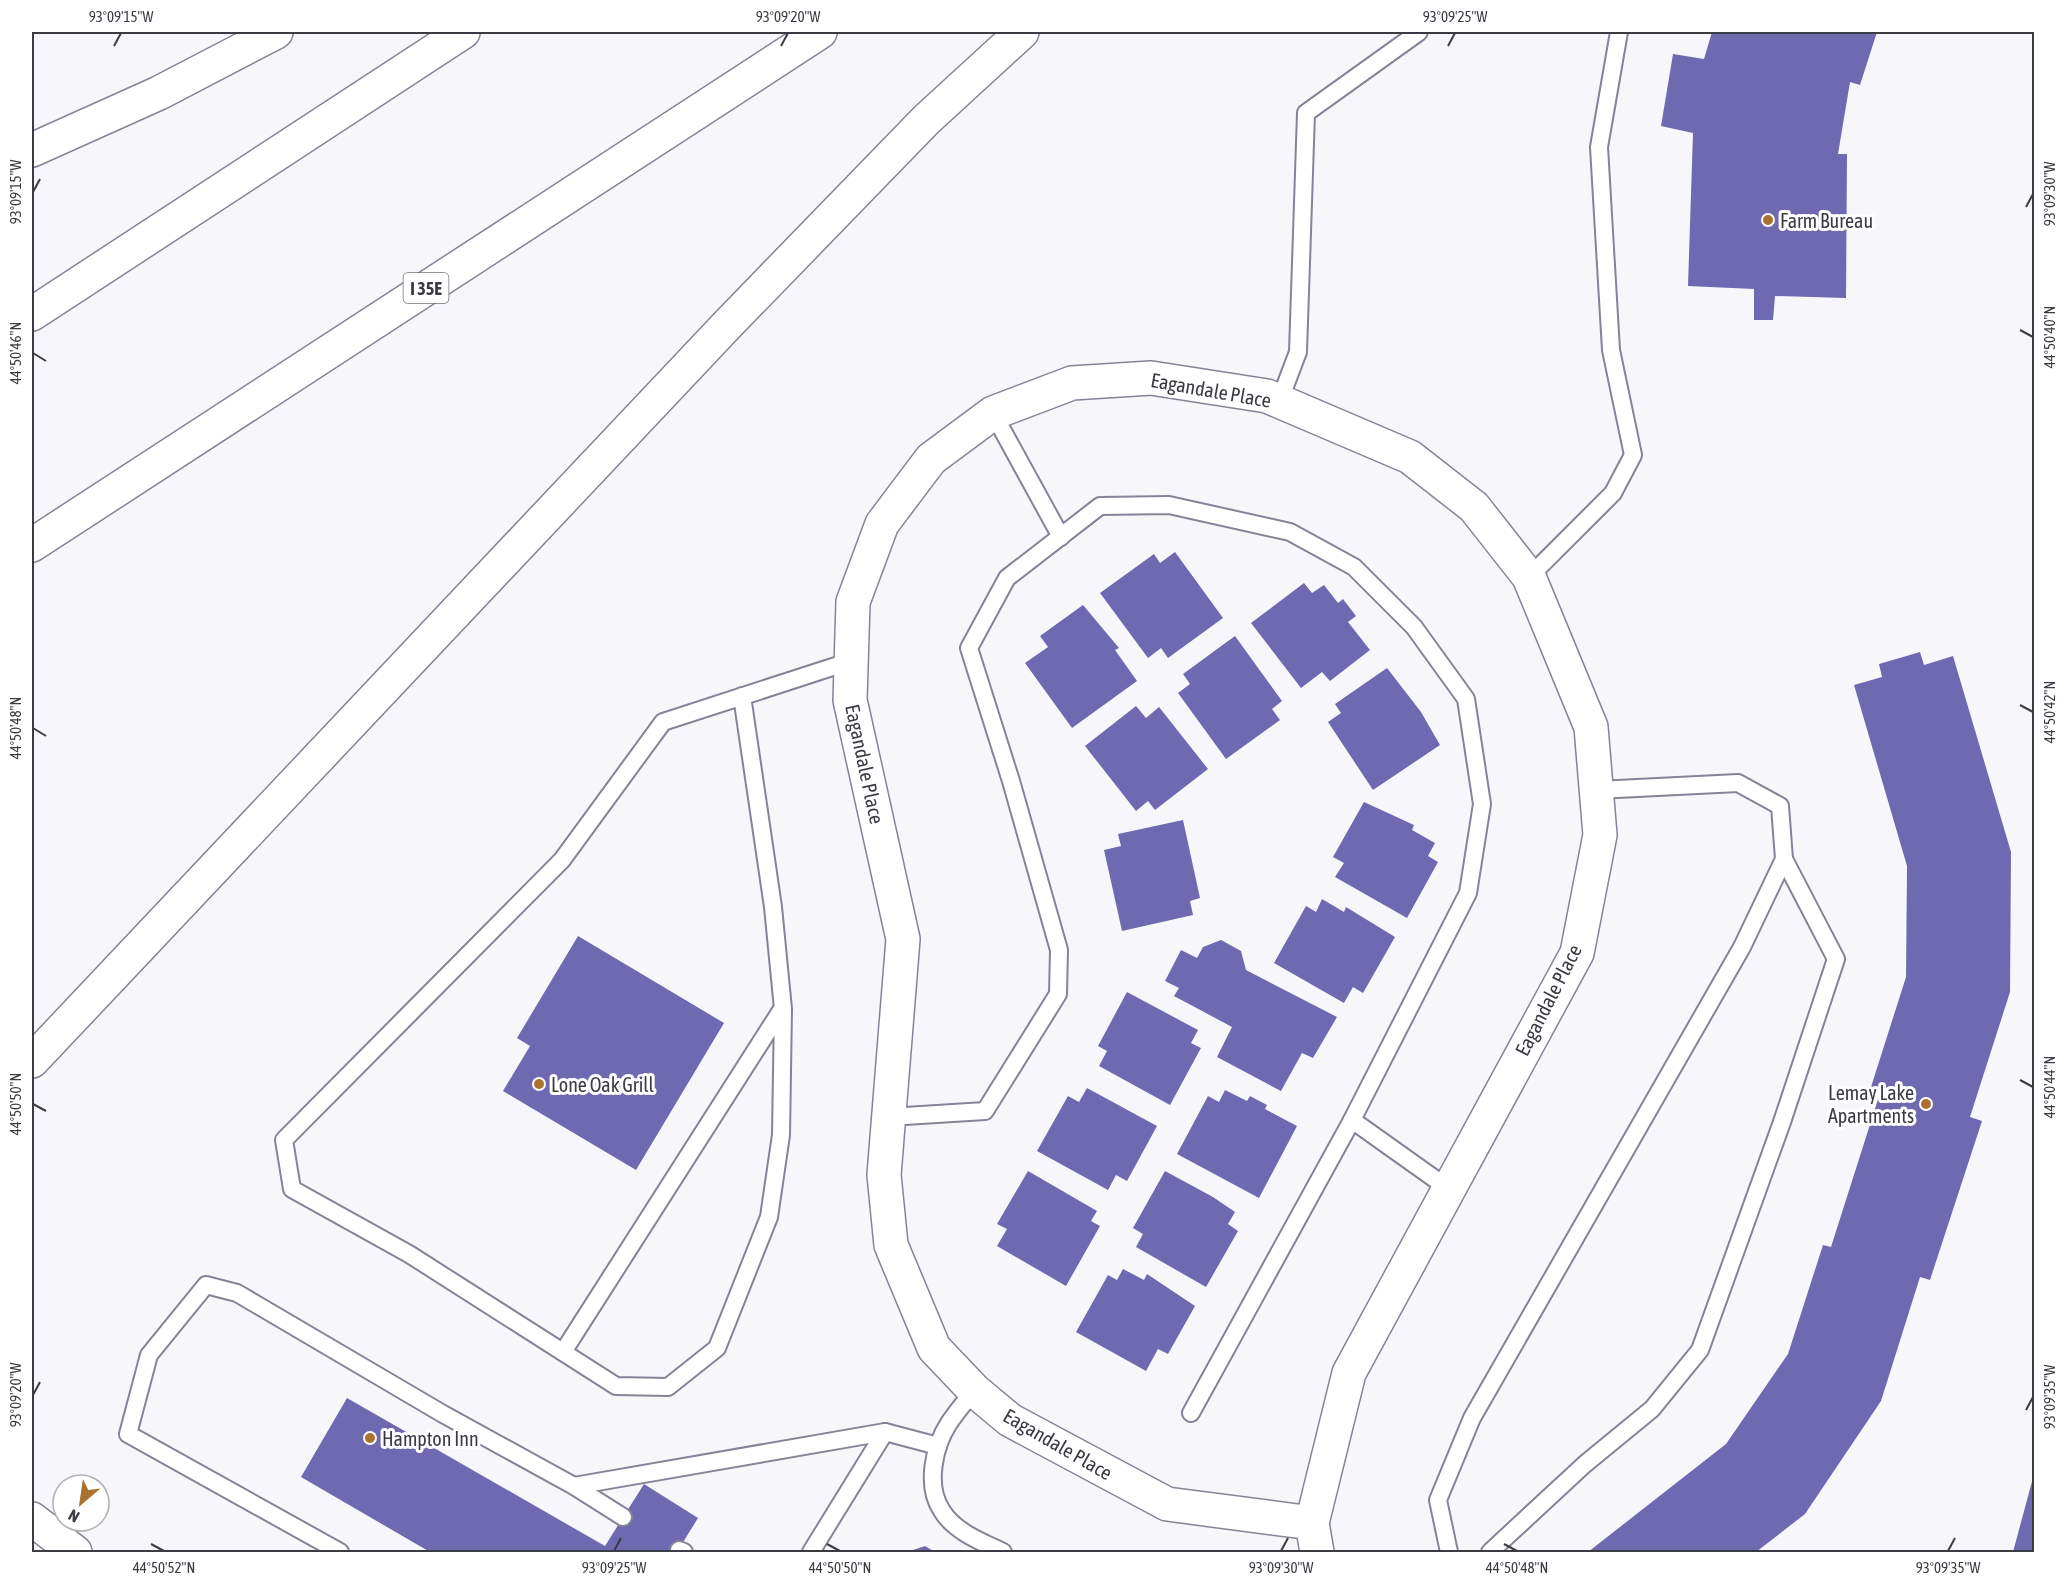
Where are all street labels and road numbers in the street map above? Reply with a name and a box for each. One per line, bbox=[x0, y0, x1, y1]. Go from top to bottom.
road number: I 35E bbox=[404, 273, 448, 303]
street label: Eagandale Place bbox=[1149, 368, 1273, 412]
street label: Eagandale Place bbox=[841, 702, 889, 826]
street label: Eagandale Place bbox=[1510, 941, 1586, 1059]
street label: Eagandale Place bbox=[1000, 1404, 1116, 1484]

